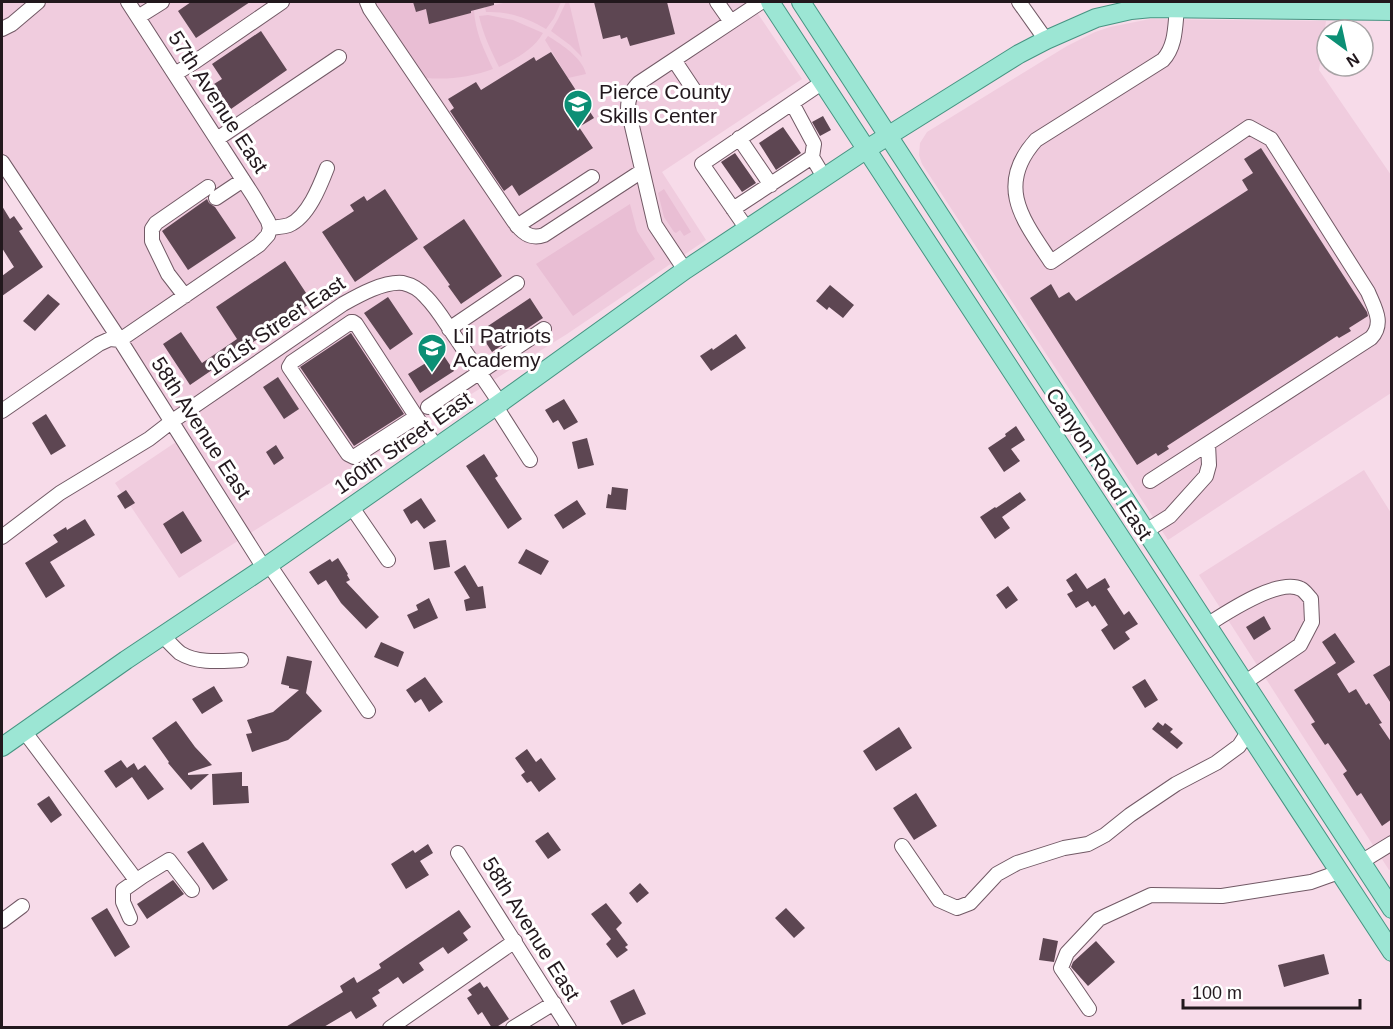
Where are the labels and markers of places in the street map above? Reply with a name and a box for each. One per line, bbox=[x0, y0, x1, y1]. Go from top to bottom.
place label: Pierce County Skills Center bbox=[599, 80, 731, 127]
school or university icon: Pierce County Skills Center bbox=[562, 88, 594, 130]
place label: Lil Patriots Academy bbox=[453, 324, 551, 371]
school or university icon: Lil Patriots Academy bbox=[416, 332, 448, 374]

